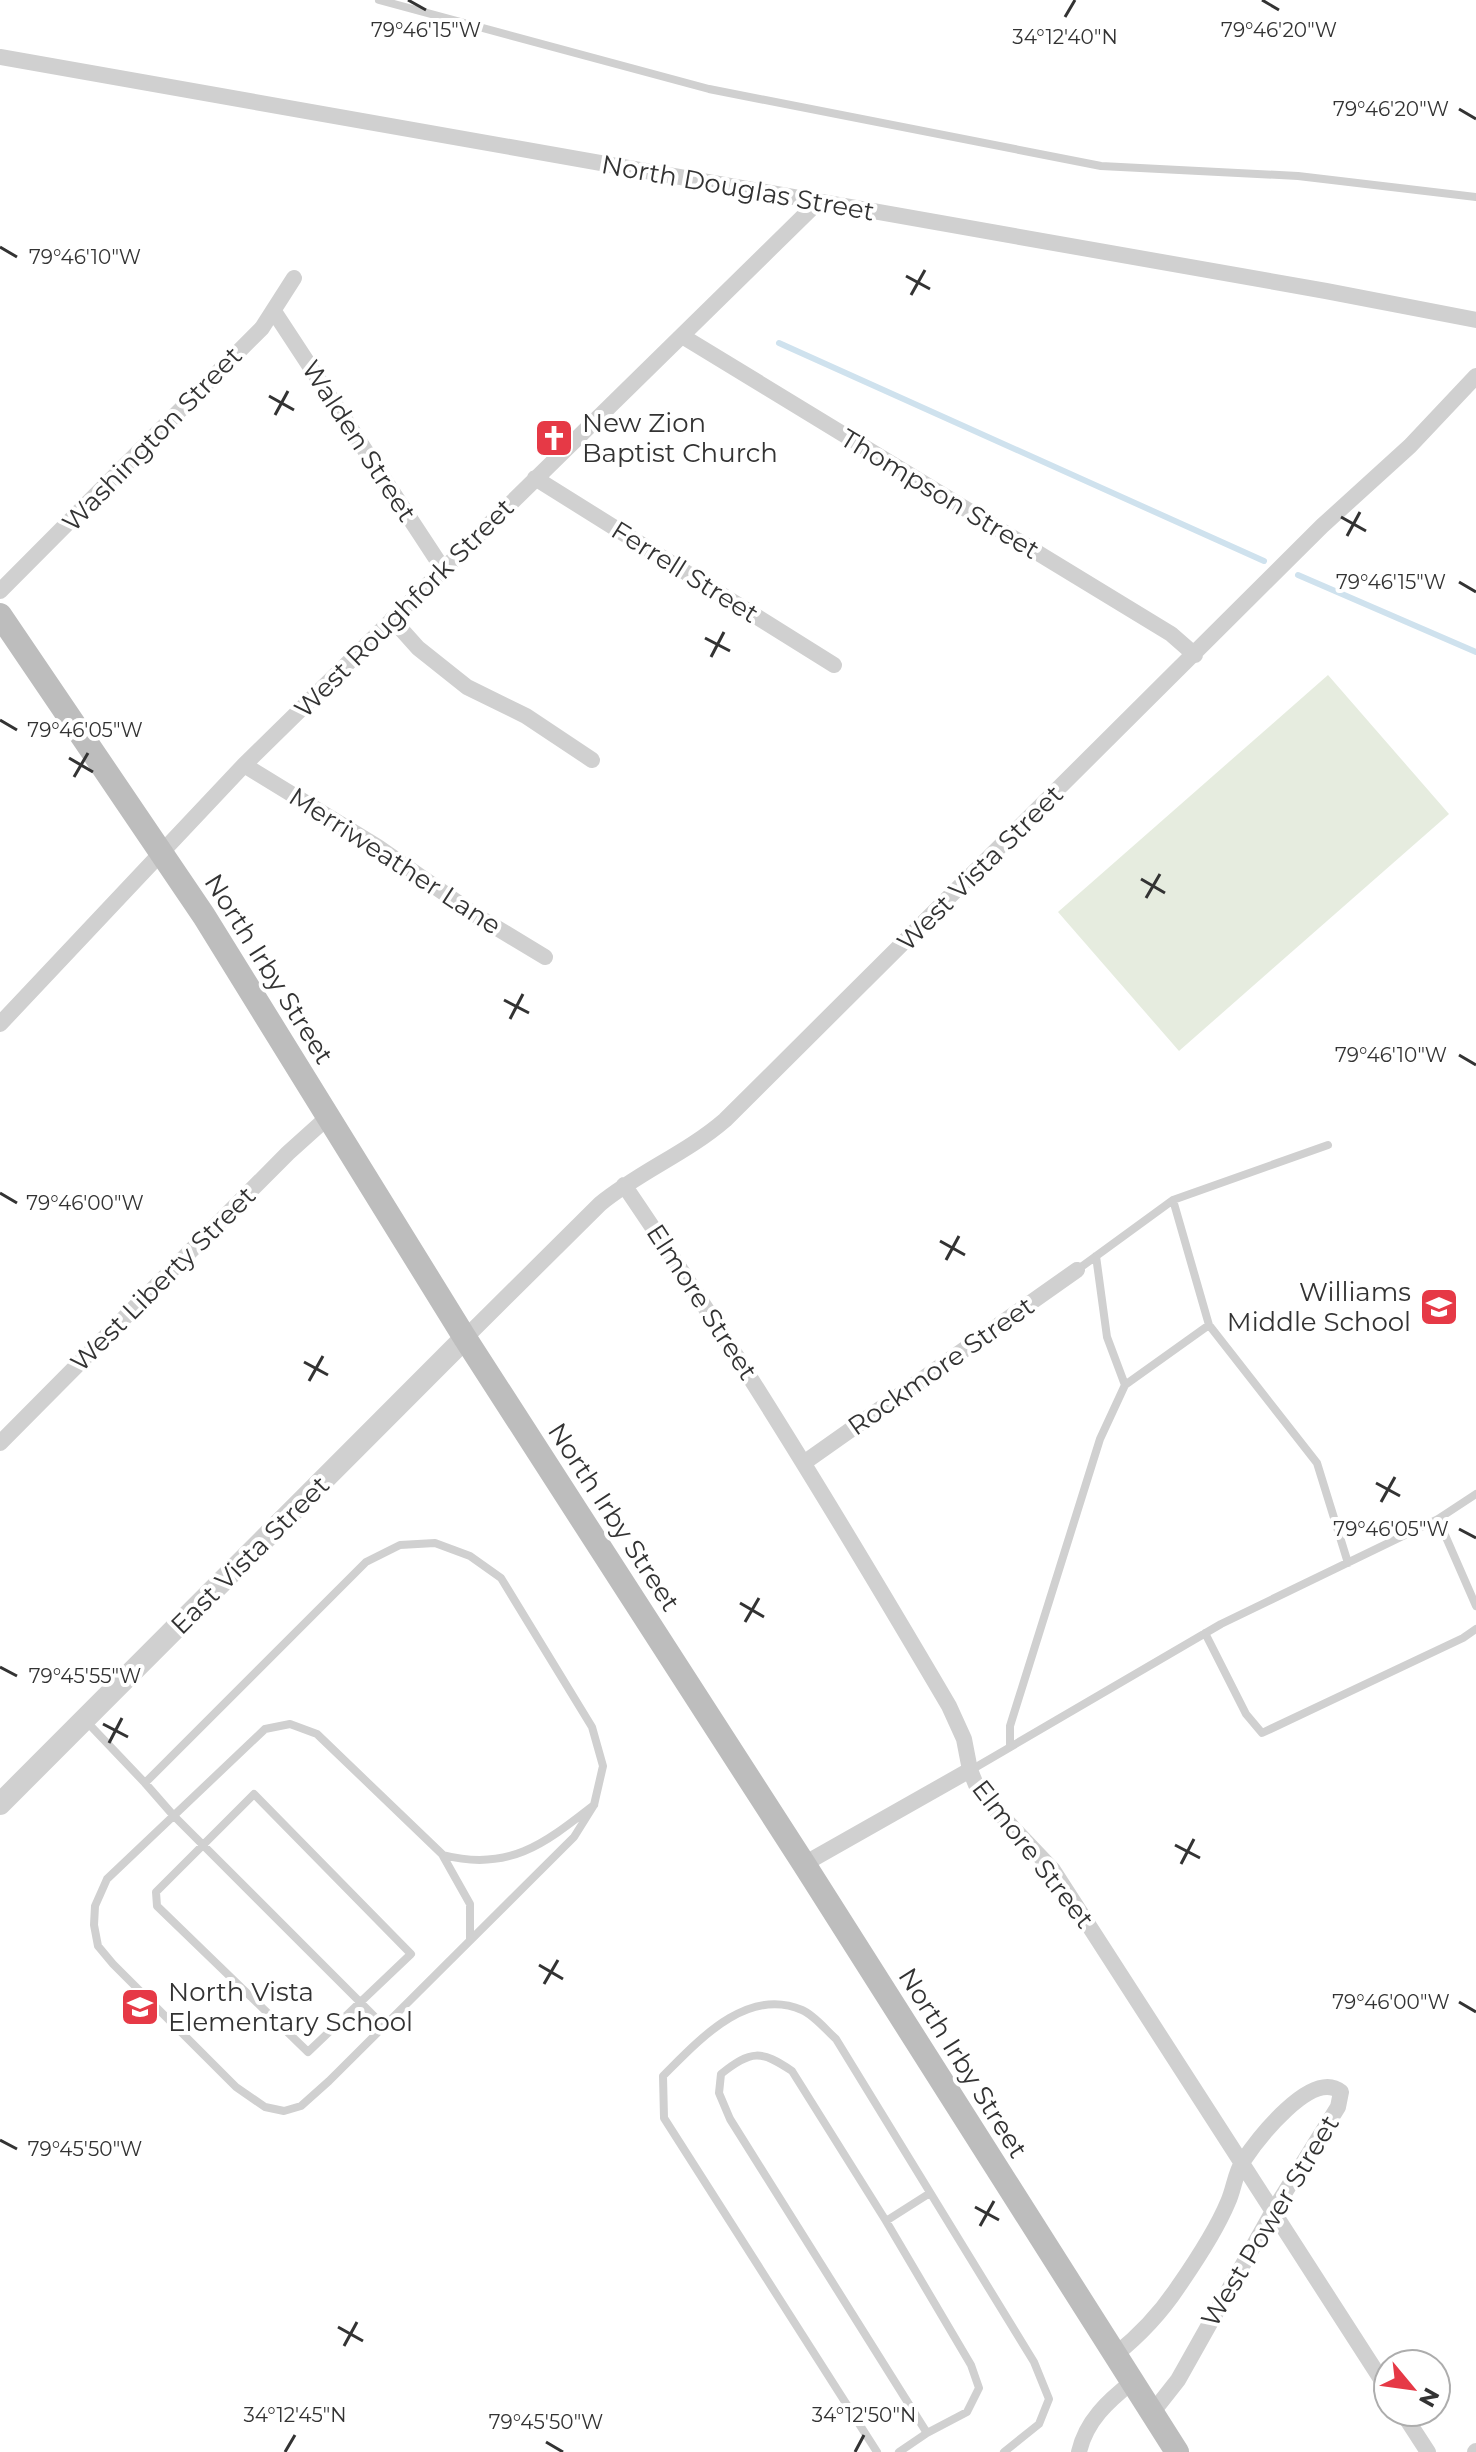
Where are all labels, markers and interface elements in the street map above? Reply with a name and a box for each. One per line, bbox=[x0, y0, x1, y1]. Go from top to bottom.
text: 79°46'15"W bbox=[371, 18, 481, 42]
text: 79°46'20"W bbox=[1221, 18, 1337, 42]
text: 34°12'40"N bbox=[1012, 25, 1118, 49]
text: 79°46'20"W bbox=[1333, 97, 1449, 121]
street label: North Douglas Street bbox=[599, 148, 877, 228]
text: 79°46'10"W bbox=[29, 245, 141, 269]
street label: Washington Street bbox=[55, 340, 249, 538]
street label: Walden Street bbox=[295, 354, 423, 528]
place label: New Zion Baptist Church bbox=[582, 407, 778, 469]
church icon: New Zion Baptist Church bbox=[533, 417, 575, 459]
street label: Thompson Street bbox=[835, 422, 1045, 566]
street label: West Roughfork Street bbox=[288, 492, 520, 724]
street label: Ferrell Street bbox=[606, 514, 764, 630]
text: 79°46'15"W bbox=[1336, 570, 1446, 594]
text: 79°46'05"W bbox=[27, 718, 143, 742]
street label: West Vista Street bbox=[890, 778, 1070, 958]
street label: Merriweather Lane bbox=[283, 781, 507, 941]
street label: North Irby Street bbox=[198, 868, 340, 1070]
text: 79°46'10"W bbox=[1335, 1043, 1447, 1067]
street label: West Liberty Street bbox=[64, 1180, 262, 1378]
text: 79°46'00"W bbox=[26, 1191, 144, 1215]
street label: Elmore Street bbox=[640, 1218, 764, 1386]
place label: Williams Middle School bbox=[1227, 1276, 1411, 1338]
school or university icon: Williams Middle School bbox=[1418, 1286, 1460, 1328]
street label: Rockmore Street bbox=[842, 1290, 1040, 1442]
street label: North Irby Street bbox=[541, 1417, 687, 1617]
street label: East Vista Street bbox=[164, 1469, 336, 1641]
text: 79°46'05"W bbox=[1333, 1517, 1449, 1541]
text: 79°45'55"W bbox=[29, 1664, 141, 1688]
street label: Elmore Street bbox=[965, 1773, 1101, 1935]
street label: North Irby Street bbox=[892, 1962, 1034, 2164]
place label: North Vista Elementary School bbox=[168, 1976, 413, 2038]
school or university icon: North Vista Elementary School bbox=[119, 1986, 161, 2028]
text: 79°46'00"W bbox=[1332, 1990, 1450, 2014]
street label: West Power Street bbox=[1194, 2109, 1346, 2333]
text: 79°45'50"W bbox=[28, 2137, 142, 2161]
north arrow bbox=[1372, 2348, 1452, 2428]
text: N bbox=[1413, 2383, 1445, 2412]
text: 34°12'45"N bbox=[243, 2403, 347, 2427]
text: 34°12'50"N bbox=[812, 2403, 916, 2427]
text: 79°45'50"W bbox=[489, 2410, 603, 2434]

